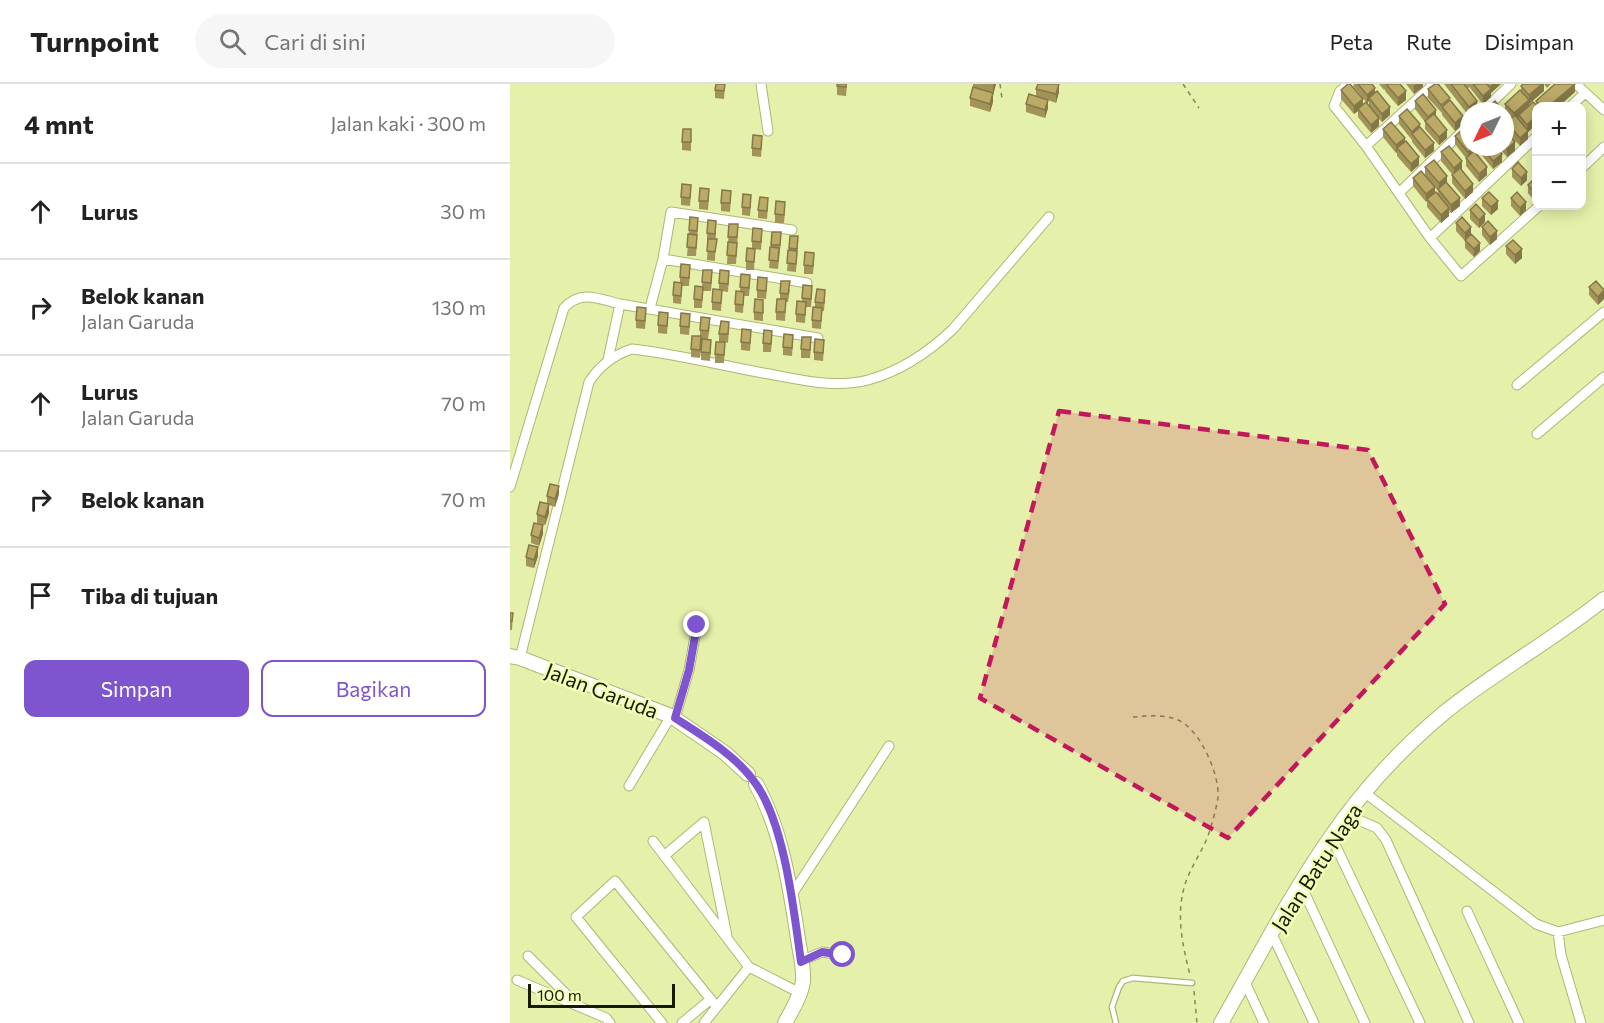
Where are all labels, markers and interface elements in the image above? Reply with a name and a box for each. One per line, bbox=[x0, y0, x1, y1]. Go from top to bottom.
search box bbox=[195, 14, 615, 68]
text: Turnpoint bbox=[30, 24, 159, 58]
icon: search bbox=[216, 25, 249, 58]
text: Cari di sini bbox=[264, 28, 366, 55]
text: Peta bbox=[1330, 29, 1373, 54]
text: Rute bbox=[1406, 29, 1451, 54]
text: Disimpan bbox=[1484, 29, 1574, 54]
north arrow bbox=[1460, 102, 1514, 156]
map controls bbox=[1532, 102, 1586, 210]
button: + bbox=[1532, 102, 1586, 156]
text: 4 mnt bbox=[24, 108, 94, 139]
text: Jalan kaki · 300 m bbox=[330, 111, 486, 135]
button: − bbox=[1532, 156, 1586, 210]
icon: ahead bbox=[24, 195, 57, 228]
text: Lurus bbox=[81, 198, 138, 225]
text: 30 m bbox=[440, 199, 486, 223]
text: Belok kanan bbox=[81, 282, 204, 309]
icon: right bbox=[24, 291, 57, 324]
text: 130 m bbox=[432, 295, 486, 319]
text: Jalan Garuda bbox=[81, 309, 194, 333]
text: Lurus bbox=[81, 378, 138, 405]
icon: ahead bbox=[24, 387, 57, 420]
text: 70 m bbox=[441, 391, 486, 415]
text: Jalan Garuda bbox=[81, 405, 194, 429]
icon: right bbox=[24, 483, 57, 516]
text: Belok kanan bbox=[81, 486, 204, 513]
text: 70 m bbox=[441, 487, 486, 511]
icon: arrive bbox=[24, 579, 57, 612]
text: Tiba di tujuan bbox=[81, 582, 218, 609]
route end bbox=[683, 611, 709, 637]
street label: Jalan Garuda bbox=[542, 657, 662, 723]
button: Simpan bbox=[24, 660, 249, 717]
button: Bagikan bbox=[261, 660, 486, 717]
street label: Jalan Batu Naga bbox=[1265, 798, 1367, 936]
route start bbox=[829, 941, 855, 967]
scale bar bbox=[528, 981, 675, 1008]
text: 100 m bbox=[537, 985, 582, 1004]

